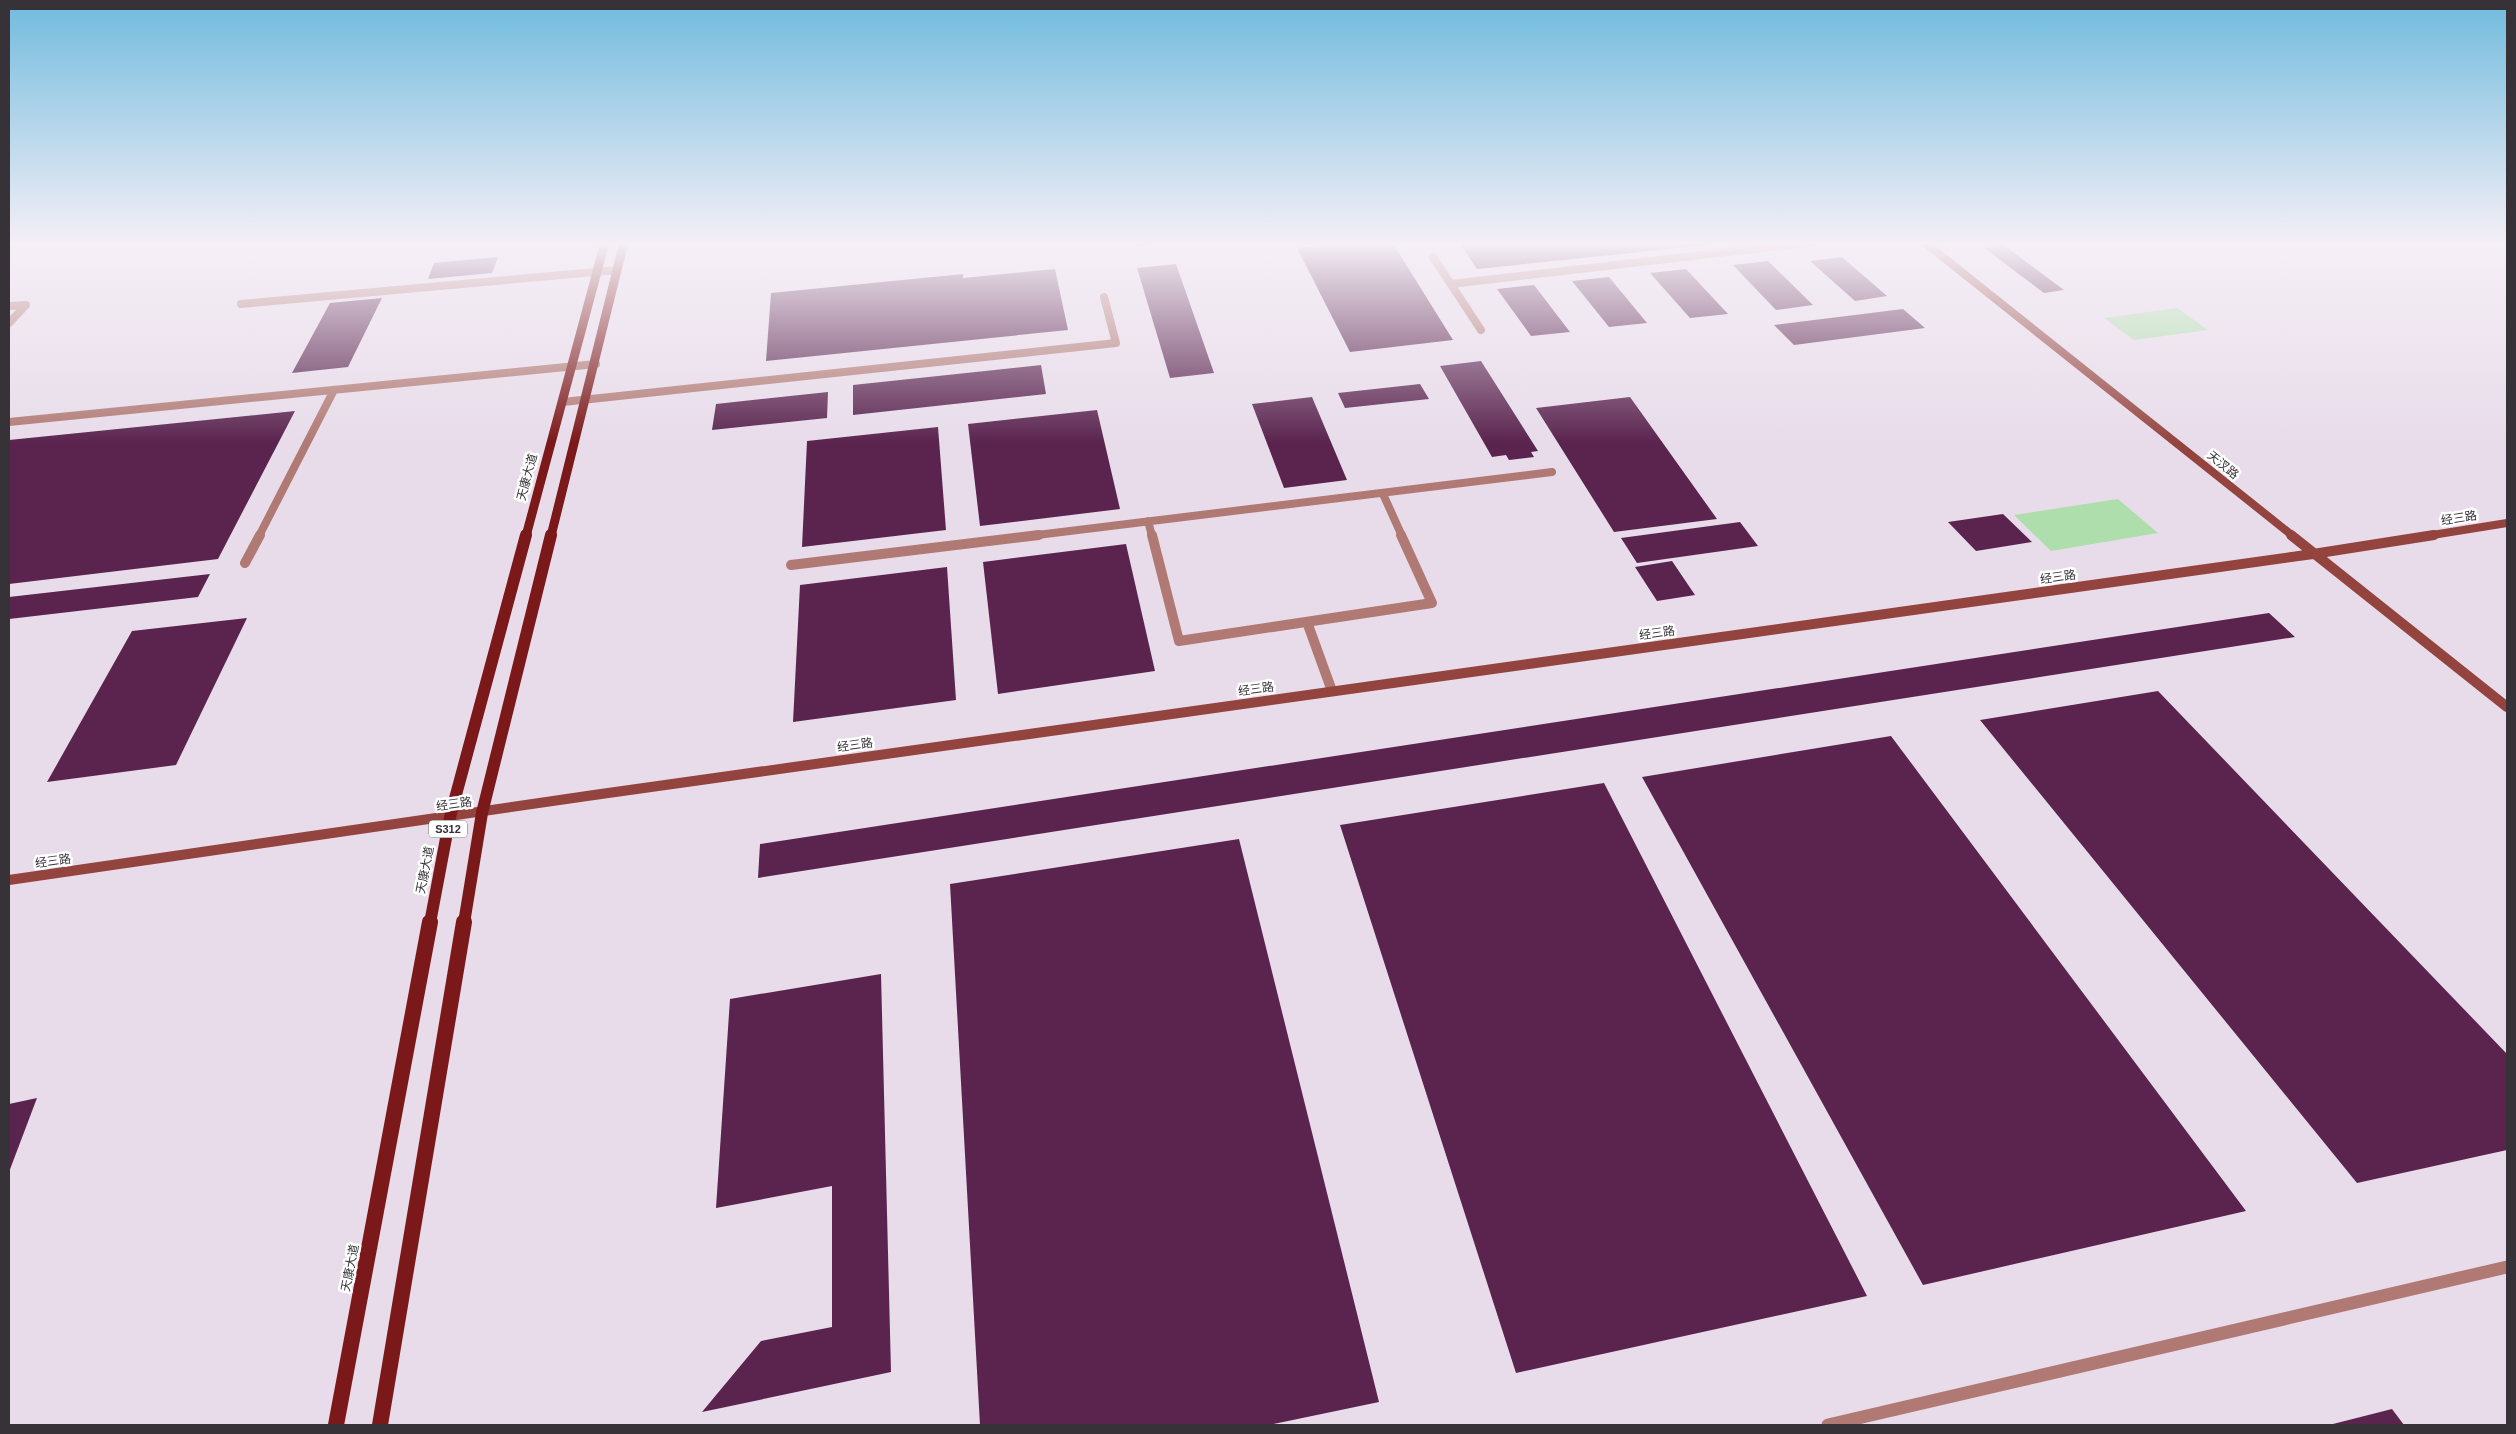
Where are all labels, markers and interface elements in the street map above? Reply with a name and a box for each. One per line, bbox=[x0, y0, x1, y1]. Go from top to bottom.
street label: 天汊路 bbox=[2205, 448, 2241, 482]
street label: 天康大道 bbox=[514, 452, 540, 502]
street label: 经三路 bbox=[2440, 508, 2478, 528]
street label: 经三路 bbox=[2039, 568, 2077, 586]
street label: 经三路 bbox=[1638, 624, 1676, 642]
street label: 经三路 bbox=[1237, 680, 1275, 698]
street label: 经三路 bbox=[836, 736, 874, 754]
street label: 经三路 bbox=[435, 795, 473, 813]
road number: S312 bbox=[429, 821, 467, 838]
street label: 天康大道 bbox=[414, 845, 436, 895]
street label: 经三路 bbox=[34, 852, 72, 870]
street label: 天康大道 bbox=[339, 1243, 361, 1293]

